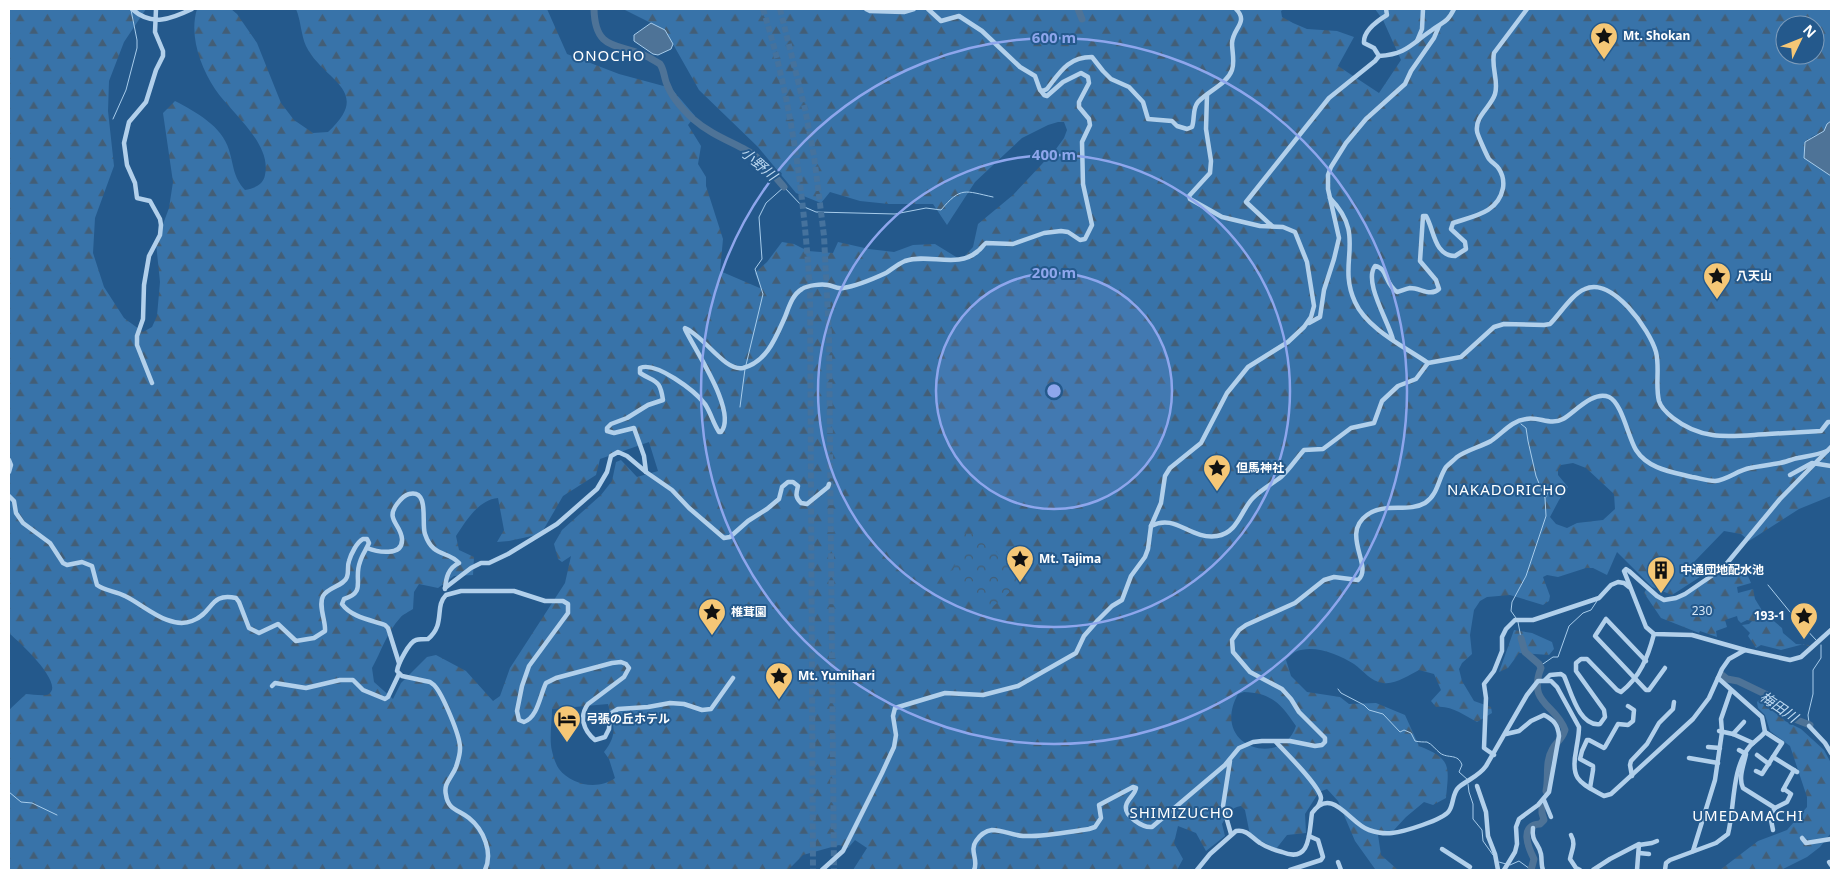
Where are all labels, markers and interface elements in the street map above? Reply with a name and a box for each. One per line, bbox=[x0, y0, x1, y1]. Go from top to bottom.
north arrow bbox=[1775, 15, 1825, 65]
text: N bbox=[1799, 20, 1821, 41]
place icon: Mt. Shokan bbox=[1589, 21, 1619, 60]
text: 600 m bbox=[1032, 27, 1076, 47]
place label: Mt. Shokan bbox=[1623, 27, 1690, 44]
district label: ONOCHO bbox=[572, 45, 646, 65]
water label: 小野川 bbox=[737, 143, 783, 186]
text: 400 m bbox=[1032, 144, 1076, 164]
place icon: 八天山 bbox=[1702, 261, 1732, 300]
text: 200 m bbox=[1032, 262, 1076, 282]
place label: 八天山 bbox=[1736, 267, 1772, 284]
centre of rings bbox=[1045, 382, 1063, 400]
place icon: 但馬神社 bbox=[1202, 453, 1232, 492]
place label: 但馬神社 bbox=[1236, 459, 1284, 476]
district label: NAKADORICHO bbox=[1447, 479, 1567, 499]
place icon: Mt. Tajima bbox=[1005, 544, 1035, 583]
place label: Mt. Tajima bbox=[1039, 550, 1101, 567]
building icon: 中通団地配水池 bbox=[1646, 555, 1676, 594]
place label: 中通団地配水池 bbox=[1680, 561, 1764, 578]
place icon: 椎茸園 bbox=[697, 597, 727, 636]
place icon: 193-1 bbox=[1789, 601, 1819, 640]
park label: 230 bbox=[1692, 602, 1712, 619]
place label: 椎茸園 bbox=[731, 603, 767, 620]
place label: 193-1 bbox=[1754, 607, 1785, 624]
place icon: Mt. Yumihari bbox=[764, 661, 794, 700]
place label: Mt. Yumihari bbox=[798, 667, 875, 684]
water label: 梅田川 bbox=[1757, 687, 1804, 728]
hotel icon: 弓張の丘ホテル bbox=[552, 704, 582, 743]
place label: 弓張の丘ホテル bbox=[586, 710, 670, 727]
district label: SHIMIZUCHO bbox=[1130, 802, 1234, 822]
district label: UMEDAMACHI bbox=[1692, 805, 1804, 825]

